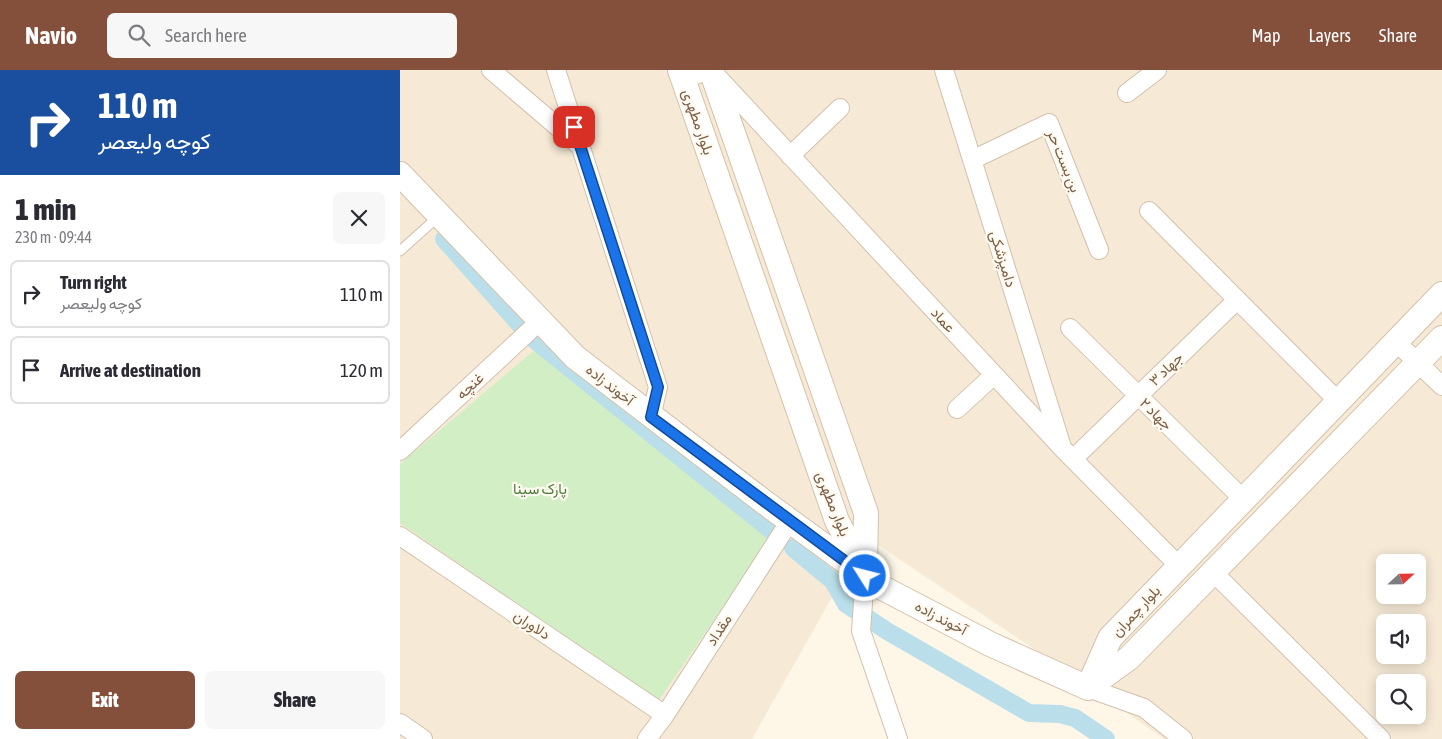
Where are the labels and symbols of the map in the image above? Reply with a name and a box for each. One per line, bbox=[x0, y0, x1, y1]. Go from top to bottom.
street label: بلوار مطهری bbox=[677, 87, 718, 158]
pin bbox=[553, 106, 595, 148]
street label: بن بست حر bbox=[1042, 126, 1085, 195]
street label: دامپزشکی bbox=[985, 228, 1020, 290]
street label: عماد bbox=[928, 304, 959, 336]
street label: جهاد ۳ bbox=[1145, 348, 1187, 390]
street label: آخوند زاده bbox=[582, 361, 639, 410]
street label: غنچه bbox=[453, 369, 488, 404]
street label: جهاد ۲ bbox=[1136, 394, 1176, 434]
street label: بلوار مطهری bbox=[811, 469, 854, 540]
park label: پارک سینا bbox=[513, 480, 567, 499]
position arrow bbox=[838, 549, 890, 601]
north arrow bbox=[1376, 554, 1426, 604]
street label: بلوار چمران bbox=[1108, 582, 1165, 641]
street label: آخوند زاده bbox=[912, 597, 971, 640]
street label: دلاوران bbox=[510, 606, 554, 644]
street label: مقداد bbox=[702, 611, 735, 649]

